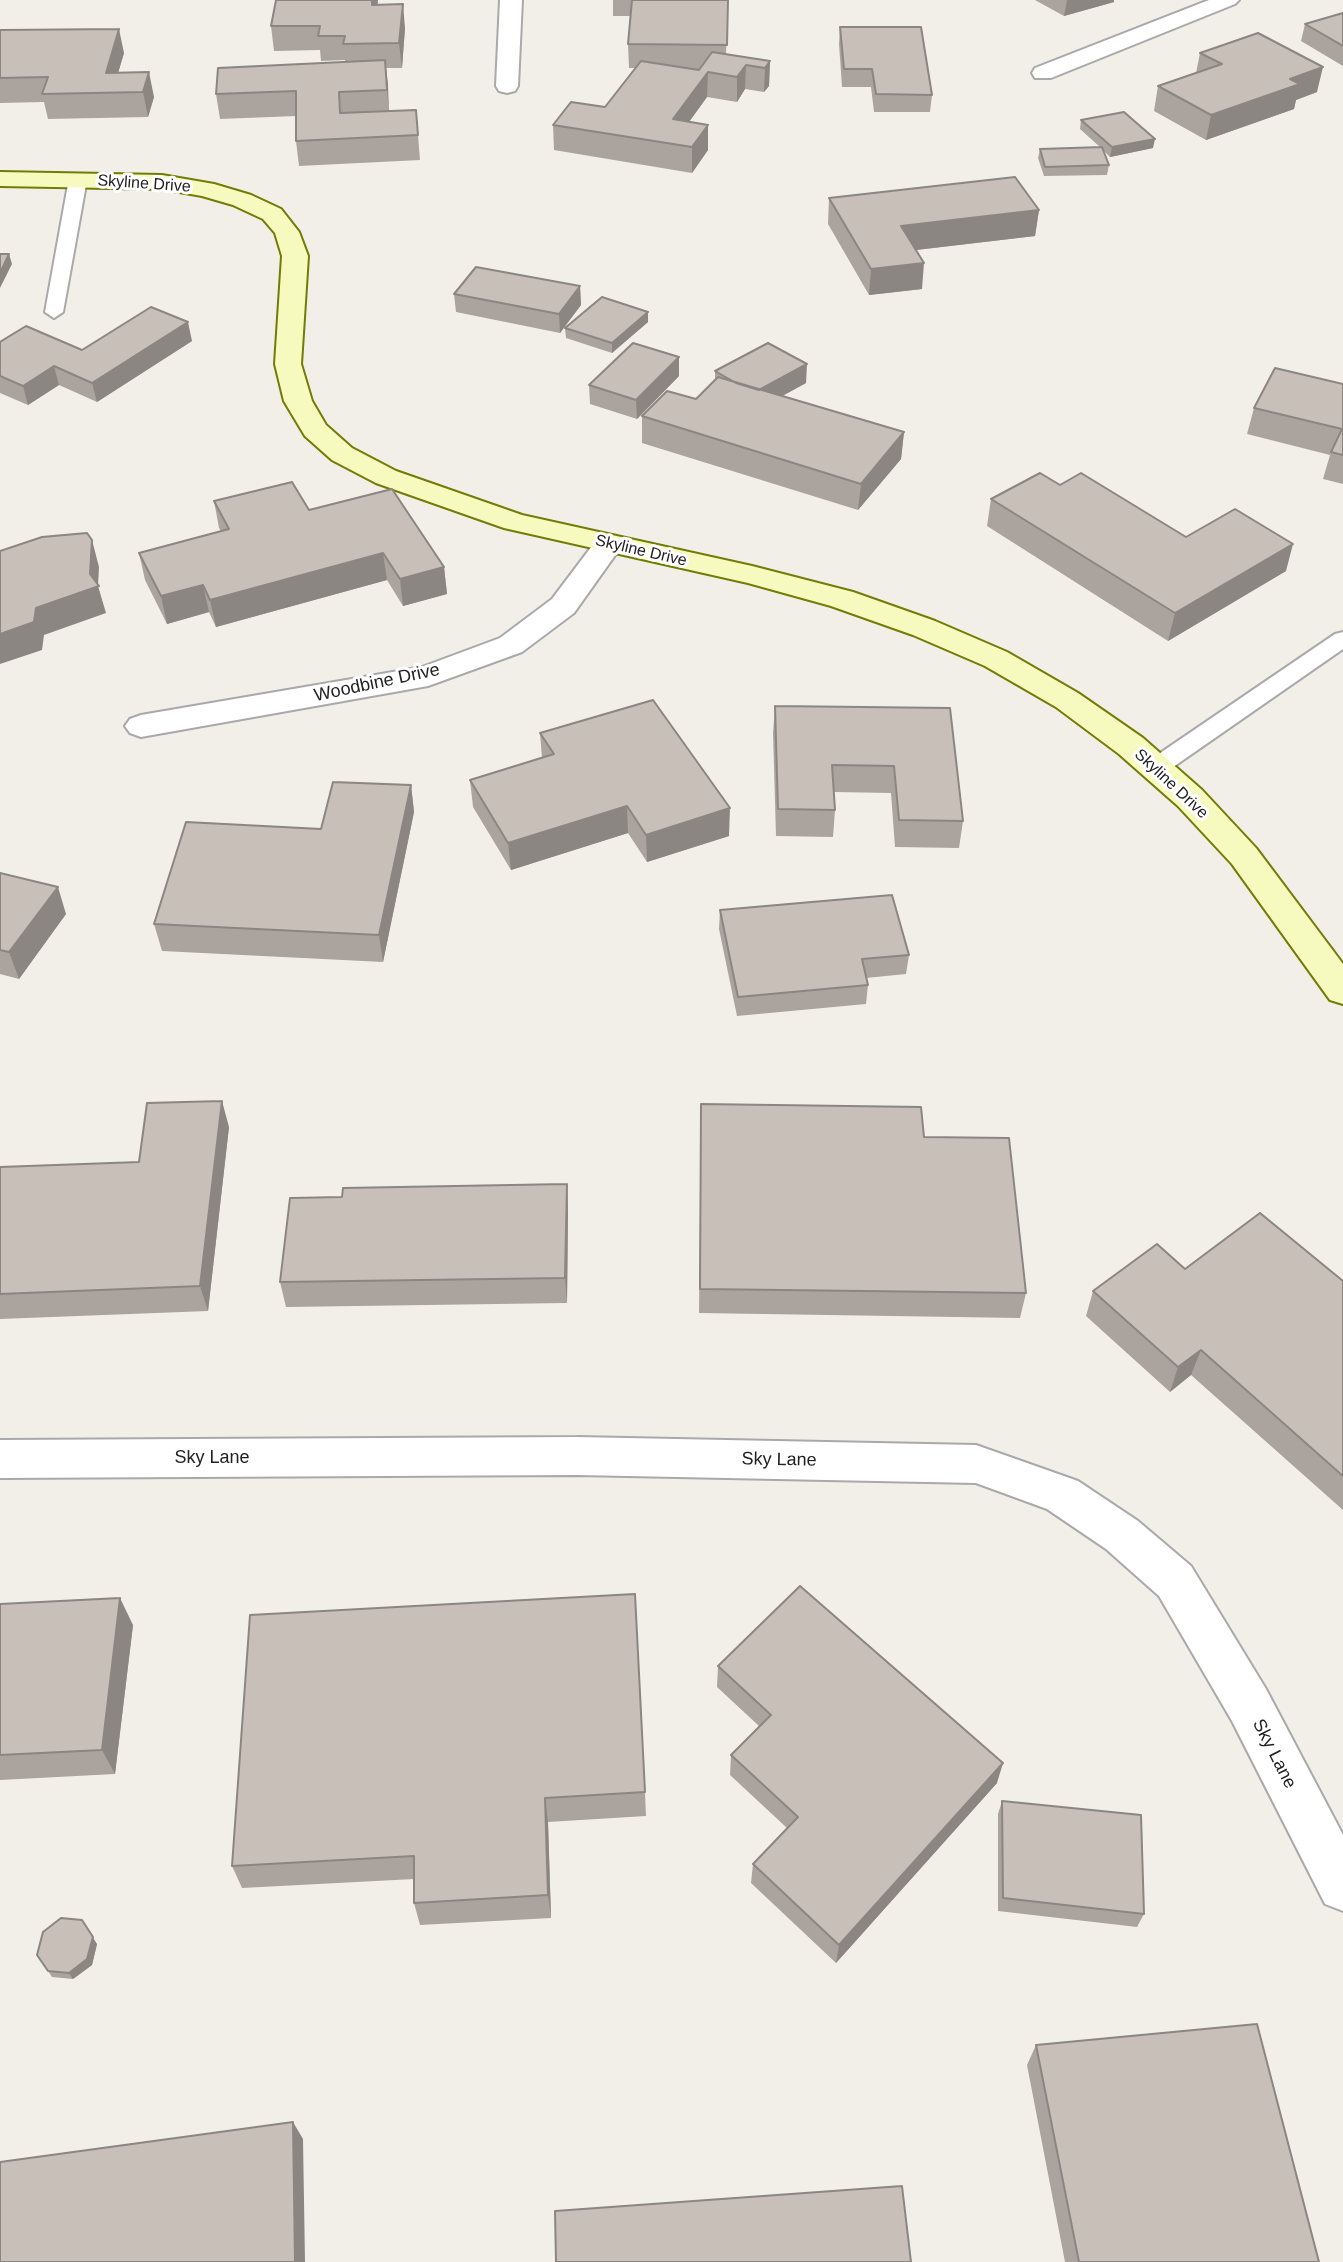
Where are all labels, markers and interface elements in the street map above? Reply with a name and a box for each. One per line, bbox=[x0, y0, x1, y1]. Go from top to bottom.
street label: Skyline Drive bbox=[97, 171, 191, 197]
street label: Skyline Drive bbox=[593, 531, 689, 571]
street label: Woodbine Drive bbox=[312, 659, 442, 707]
street label: Skyline Drive bbox=[1130, 745, 1212, 823]
street label: Sky Lane bbox=[174, 1447, 250, 1469]
street label: Sky Lane bbox=[741, 1449, 817, 1471]
street label: Sky Lane bbox=[1247, 1716, 1301, 1792]

